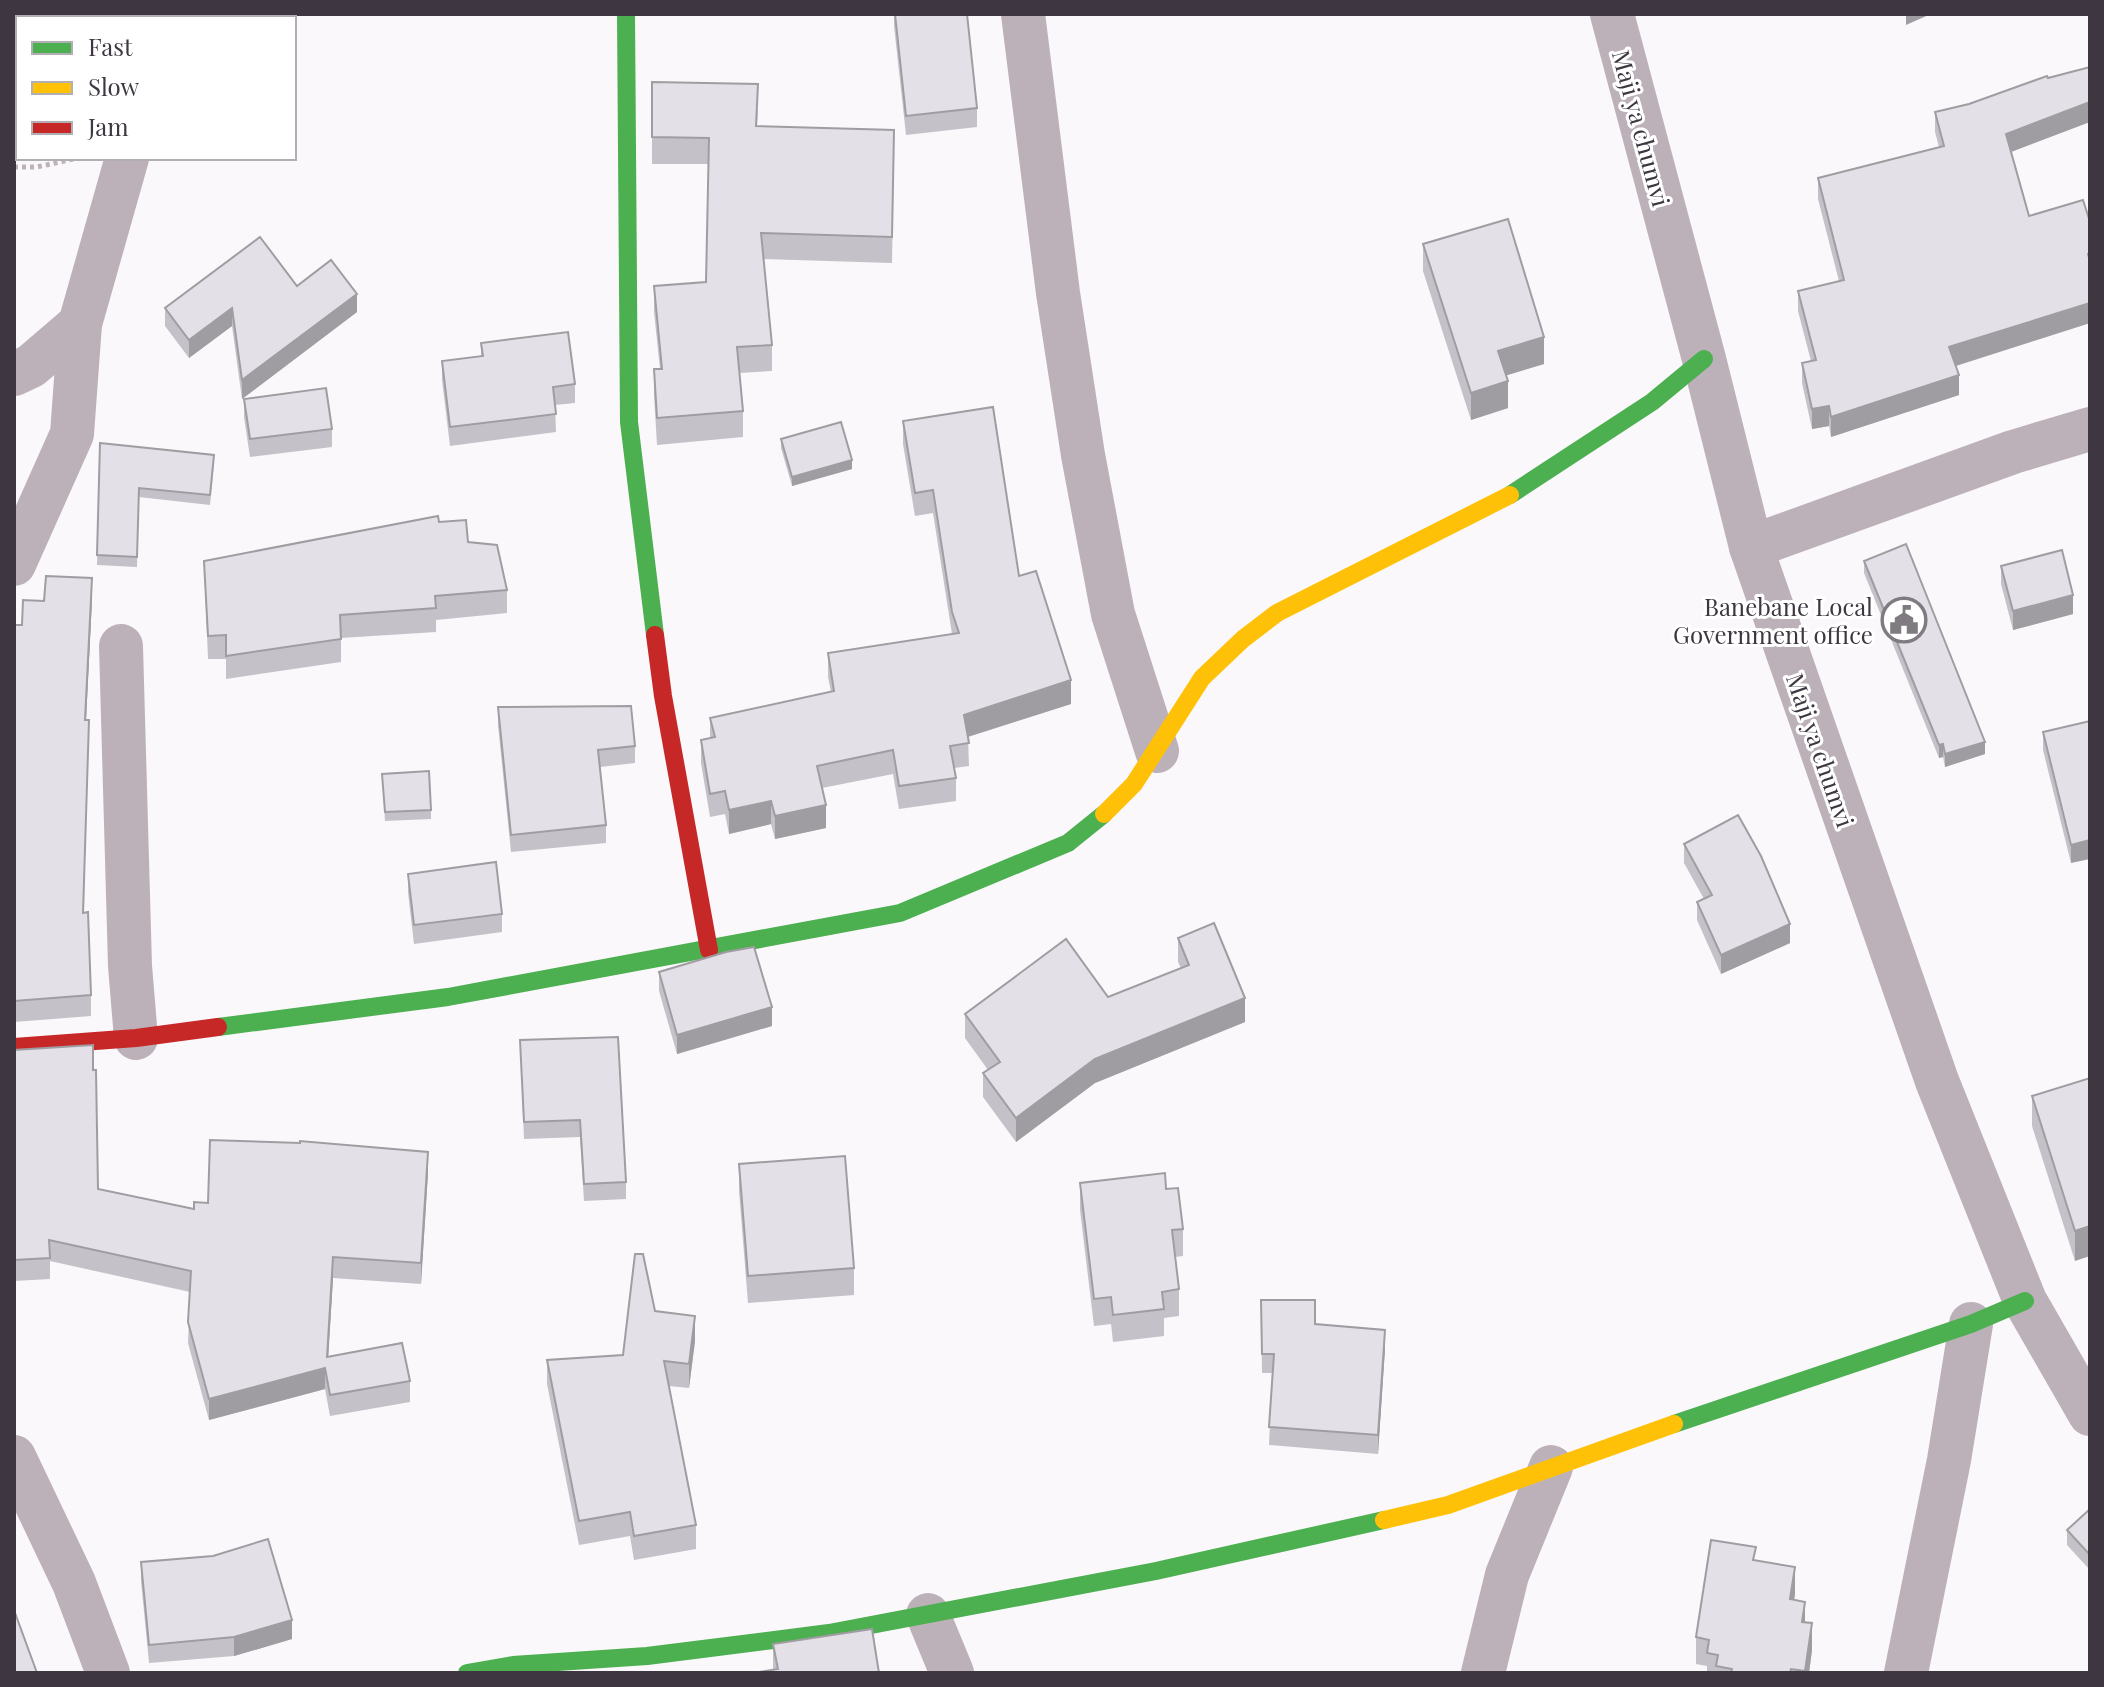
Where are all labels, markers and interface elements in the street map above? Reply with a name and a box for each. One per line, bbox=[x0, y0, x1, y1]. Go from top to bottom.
legend bbox=[16, 16, 296, 160]
text: Fast bbox=[88, 30, 133, 62]
street label: Maji ya chumvi bbox=[1606, 46, 1678, 210]
text: Slow bbox=[88, 70, 140, 102]
text: Jam bbox=[87, 110, 129, 142]
place label: Banebane Local Government office bbox=[1673, 590, 1873, 650]
public building icon: Banebane Local Government office bbox=[1880, 596, 1928, 644]
street label: Maji ya chumvi bbox=[1780, 669, 1862, 831]

